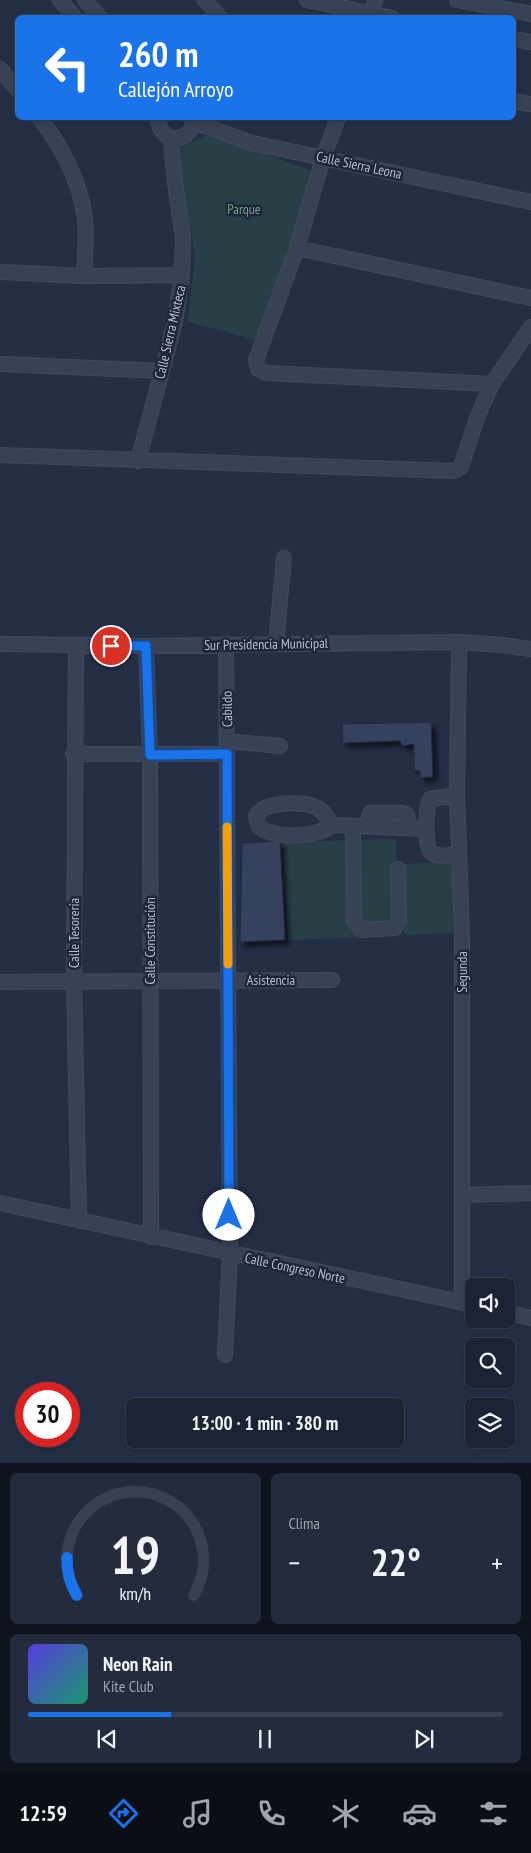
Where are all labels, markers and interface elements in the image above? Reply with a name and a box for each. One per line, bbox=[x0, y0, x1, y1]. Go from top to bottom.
text: 260 m bbox=[118, 31, 199, 77]
icon: left bbox=[35, 35, 100, 100]
text: Callejón Arroyo bbox=[118, 75, 233, 103]
street label: Calle Sierra Leona bbox=[315, 147, 403, 183]
park label: Parque bbox=[227, 200, 261, 218]
street label: Calle Sierra Mixteca bbox=[150, 283, 190, 381]
pin bbox=[90, 625, 132, 667]
icon: arrive bbox=[97, 632, 125, 660]
street label: Sur Presidencia Municipal bbox=[204, 634, 329, 654]
street label: Cabildo bbox=[218, 691, 236, 727]
street label: Calle Constitución bbox=[141, 897, 159, 985]
street label: Calle Tesorería bbox=[65, 898, 83, 968]
street label: Segunda bbox=[453, 951, 471, 993]
street label: Asistencia bbox=[247, 971, 295, 989]
position arrow bbox=[202, 1188, 254, 1240]
street label: Calle Congreso Norte bbox=[243, 1249, 347, 1287]
map controls bbox=[465, 1278, 515, 1448]
button: sound bbox=[465, 1278, 515, 1328]
button: search bbox=[465, 1338, 515, 1388]
speed limit sign: 30 bbox=[15, 1382, 80, 1447]
button: layers bbox=[465, 1398, 515, 1448]
text: 13:00 · 1 min · 380 m bbox=[192, 1411, 338, 1435]
text: Clima bbox=[289, 1513, 320, 1533]
text: 19 bbox=[110, 1521, 160, 1588]
text: 22° bbox=[371, 1537, 421, 1586]
text: − bbox=[289, 1544, 300, 1581]
text: + bbox=[491, 1544, 503, 1581]
text: km/h bbox=[119, 1582, 151, 1605]
text: Neon Rain bbox=[103, 1652, 172, 1676]
text: Kite Club bbox=[103, 1676, 154, 1696]
icon: previous bbox=[93, 1725, 121, 1753]
icon: pause bbox=[251, 1725, 279, 1753]
icon: next bbox=[410, 1725, 438, 1753]
icon: directions bbox=[106, 1796, 141, 1831]
icon: music bbox=[180, 1796, 215, 1831]
icon: phone bbox=[254, 1796, 289, 1831]
icon: climate bbox=[328, 1796, 363, 1831]
icon: car bbox=[402, 1796, 437, 1831]
icon: filters bbox=[476, 1796, 511, 1831]
text: 12:59 bbox=[20, 1799, 67, 1827]

